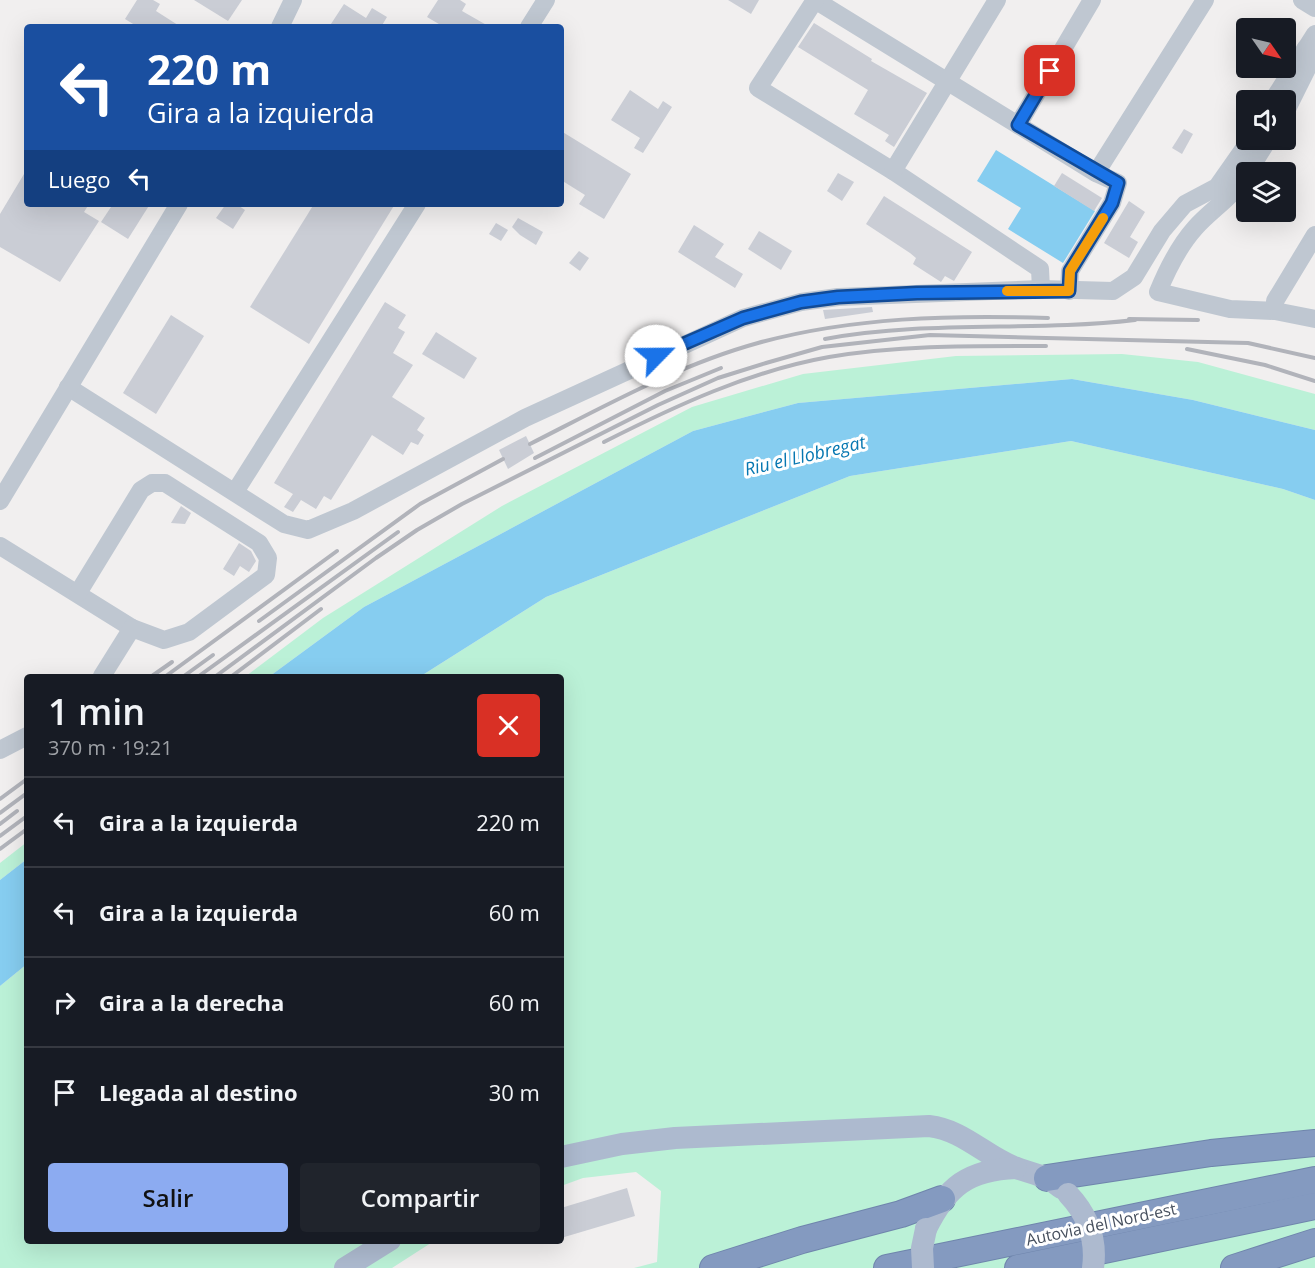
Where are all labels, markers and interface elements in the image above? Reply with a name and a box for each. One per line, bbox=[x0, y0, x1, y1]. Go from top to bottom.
north arrow bbox=[1236, 18, 1296, 78]
map controls bbox=[1236, 18, 1296, 222]
text: 220 m bbox=[147, 40, 271, 97]
pin bbox=[1024, 45, 1075, 96]
icon: left bbox=[48, 48, 126, 126]
icon: arrive bbox=[1033, 54, 1066, 87]
button: sound bbox=[1236, 90, 1296, 150]
text: Gira a la izquierda bbox=[147, 94, 374, 131]
icon: left bbox=[123, 162, 156, 195]
button: layers bbox=[1236, 162, 1296, 222]
text: Luego bbox=[48, 164, 111, 194]
position arrow bbox=[624, 324, 688, 388]
water label: Riu el Llobregat bbox=[742, 429, 869, 481]
text: 1 min bbox=[48, 687, 145, 736]
button: close bbox=[477, 694, 540, 757]
text: 370 m · 19:21 bbox=[48, 734, 173, 761]
icon: left bbox=[48, 806, 81, 839]
text: Gira a la izquierda bbox=[99, 807, 298, 837]
text: 220 m bbox=[476, 807, 540, 837]
icon: left bbox=[48, 896, 81, 929]
text: Gira a la izquierda bbox=[99, 897, 298, 927]
text: 60 m bbox=[489, 897, 540, 927]
icon: right bbox=[48, 986, 81, 1019]
text: Gira a la derecha bbox=[99, 987, 284, 1017]
text: 60 m bbox=[489, 987, 540, 1017]
icon: arrive bbox=[48, 1076, 81, 1109]
text: Llegada al destino bbox=[99, 1077, 298, 1107]
text: 30 m bbox=[489, 1077, 540, 1107]
button: Salir bbox=[48, 1163, 288, 1232]
button: Compartir bbox=[300, 1163, 540, 1232]
street label: Autovia del Nord-est bbox=[1024, 1197, 1178, 1251]

